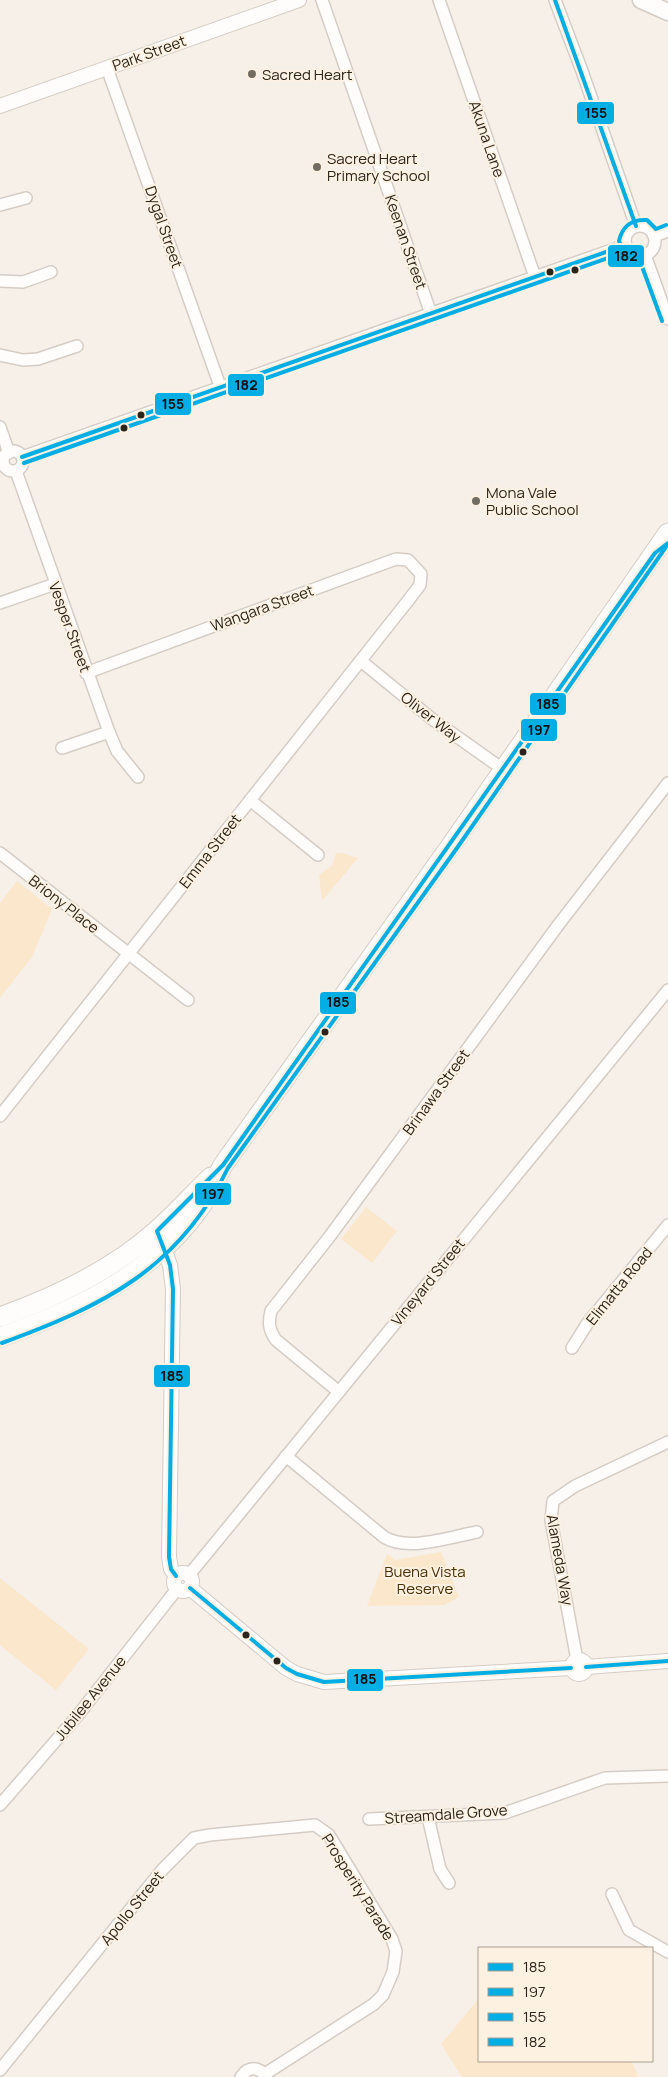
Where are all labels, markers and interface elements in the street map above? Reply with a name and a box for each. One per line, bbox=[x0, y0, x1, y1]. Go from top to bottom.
street label: Park Street bbox=[109, 30, 189, 76]
place label: Sacred Heart bbox=[262, 64, 352, 85]
marker: Sacred Heart bbox=[246, 68, 258, 80]
street label: Akuna Lane bbox=[464, 98, 510, 180]
line badge: 155 bbox=[576, 101, 615, 125]
text: 155 bbox=[585, 103, 607, 122]
place label: Sacred Heart Primary School bbox=[327, 148, 430, 186]
marker: Sacred Heart Primary School bbox=[311, 161, 323, 173]
street label: Dygal Street bbox=[140, 183, 188, 271]
street label: Keenan Street bbox=[380, 192, 432, 292]
line badge: 182 bbox=[607, 244, 645, 268]
text: 182 bbox=[614, 246, 638, 265]
unlabelled marker bbox=[570, 265, 580, 275]
unlabelled marker bbox=[545, 267, 555, 277]
line badge: 182 bbox=[227, 373, 265, 397]
text: 182 bbox=[234, 375, 258, 394]
line badge: 155 bbox=[154, 392, 192, 416]
text: 155 bbox=[162, 394, 184, 413]
unlabelled marker bbox=[136, 410, 146, 420]
unlabelled marker bbox=[119, 423, 129, 433]
place label: Mona Vale Public School bbox=[486, 482, 579, 520]
marker: Mona Vale Public School bbox=[470, 495, 482, 507]
street label: Vesper Street bbox=[44, 579, 96, 675]
street label: Wangara Street bbox=[208, 580, 316, 636]
street label: Oliver Way bbox=[396, 687, 466, 747]
line badge: 185 bbox=[529, 692, 567, 716]
text: 185 bbox=[537, 694, 559, 713]
line badge: 197 bbox=[520, 718, 558, 742]
text: 197 bbox=[528, 720, 550, 739]
unlabelled marker bbox=[518, 747, 528, 757]
street label: Emma Street bbox=[174, 809, 246, 893]
street label: Briony Place bbox=[24, 870, 104, 938]
line badge: 185 bbox=[319, 991, 357, 1015]
text: 185 bbox=[327, 992, 349, 1011]
unlabelled marker bbox=[320, 1027, 330, 1037]
street label: Brinawa Street bbox=[398, 1045, 474, 1139]
line badge: 197 bbox=[194, 1182, 232, 1206]
text: 197 bbox=[202, 1184, 224, 1203]
street label: Vineyard Street bbox=[386, 1234, 470, 1330]
street label: Elimatta Road bbox=[581, 1243, 657, 1329]
line badge: 185 bbox=[153, 1364, 191, 1388]
text: 185 bbox=[161, 1366, 183, 1385]
street label: Alameda Way bbox=[542, 1513, 578, 1607]
park label: Buena Vista Reserve bbox=[384, 1561, 466, 1599]
unlabelled marker bbox=[241, 1630, 251, 1640]
street label: Jubilee Avenue bbox=[49, 1651, 131, 1745]
unlabelled marker bbox=[272, 1656, 282, 1666]
line badge: 185 bbox=[346, 1668, 384, 1692]
text: 185 bbox=[354, 1669, 376, 1688]
street label: Streamdale Grove bbox=[384, 1799, 508, 1829]
street label: Prosperity Parade bbox=[317, 1830, 399, 1945]
street label: Apollo Street bbox=[95, 1866, 169, 1950]
legend bbox=[478, 1947, 653, 2062]
text: 185 bbox=[523, 1956, 546, 1977]
text: 197 bbox=[523, 1981, 546, 2002]
text: 155 bbox=[523, 2006, 546, 2027]
text: 182 bbox=[523, 2031, 546, 2052]

